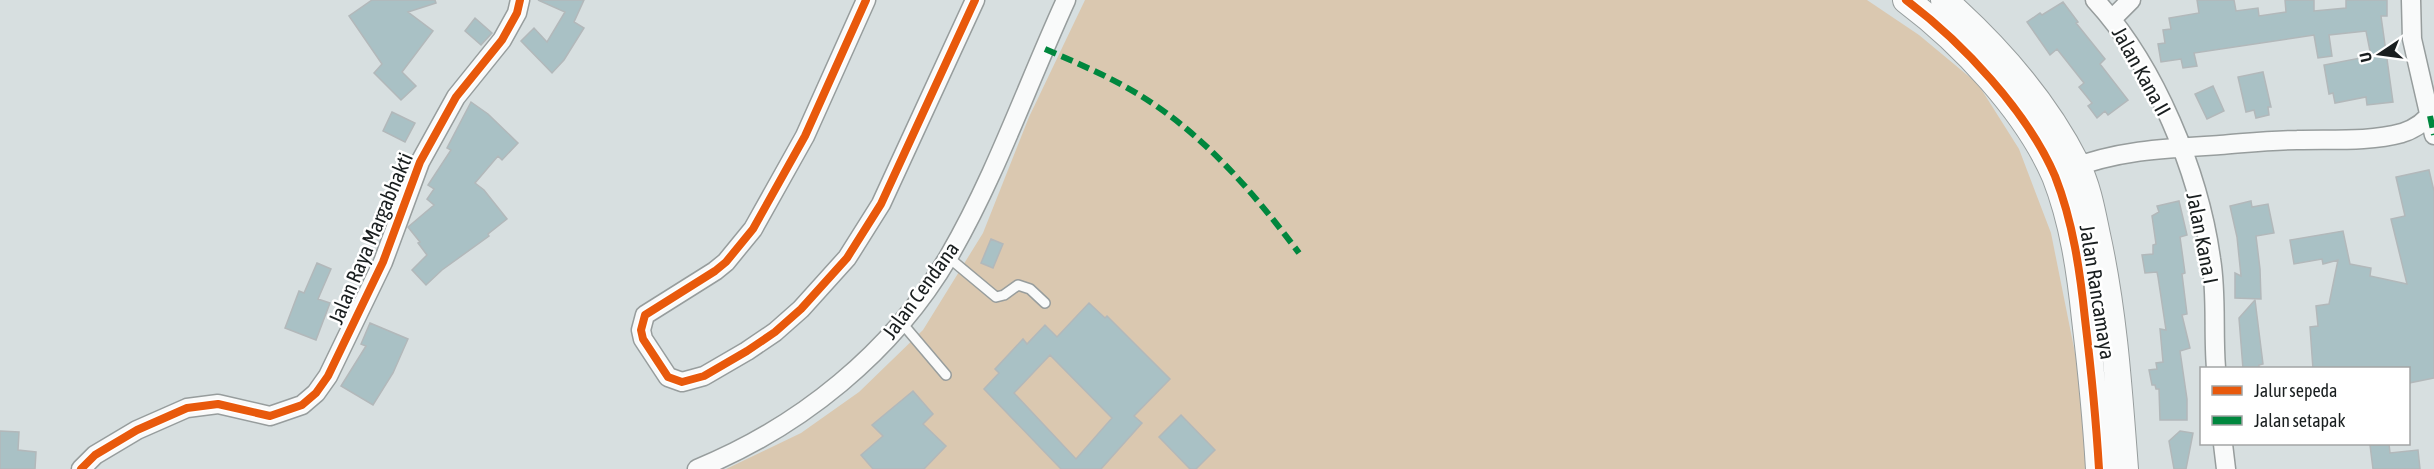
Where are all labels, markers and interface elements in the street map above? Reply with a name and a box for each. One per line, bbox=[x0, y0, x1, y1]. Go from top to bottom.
street label: Jalan Kana II bbox=[2108, 22, 2176, 120]
north arrow bbox=[2350, 24, 2410, 84]
text: U bbox=[2356, 51, 2375, 64]
street label: Jalan Raya Margabhakti bbox=[323, 149, 417, 327]
street label: Jalan Kana I bbox=[2182, 190, 2224, 286]
street label: Jalan Rancamaya bbox=[2076, 223, 2120, 361]
street label: Jalan Cendana bbox=[877, 237, 963, 343]
legend bbox=[2200, 367, 2410, 445]
text: Jalur sepeda bbox=[2254, 380, 2337, 401]
text: Jalan setapak bbox=[2254, 410, 2345, 431]

